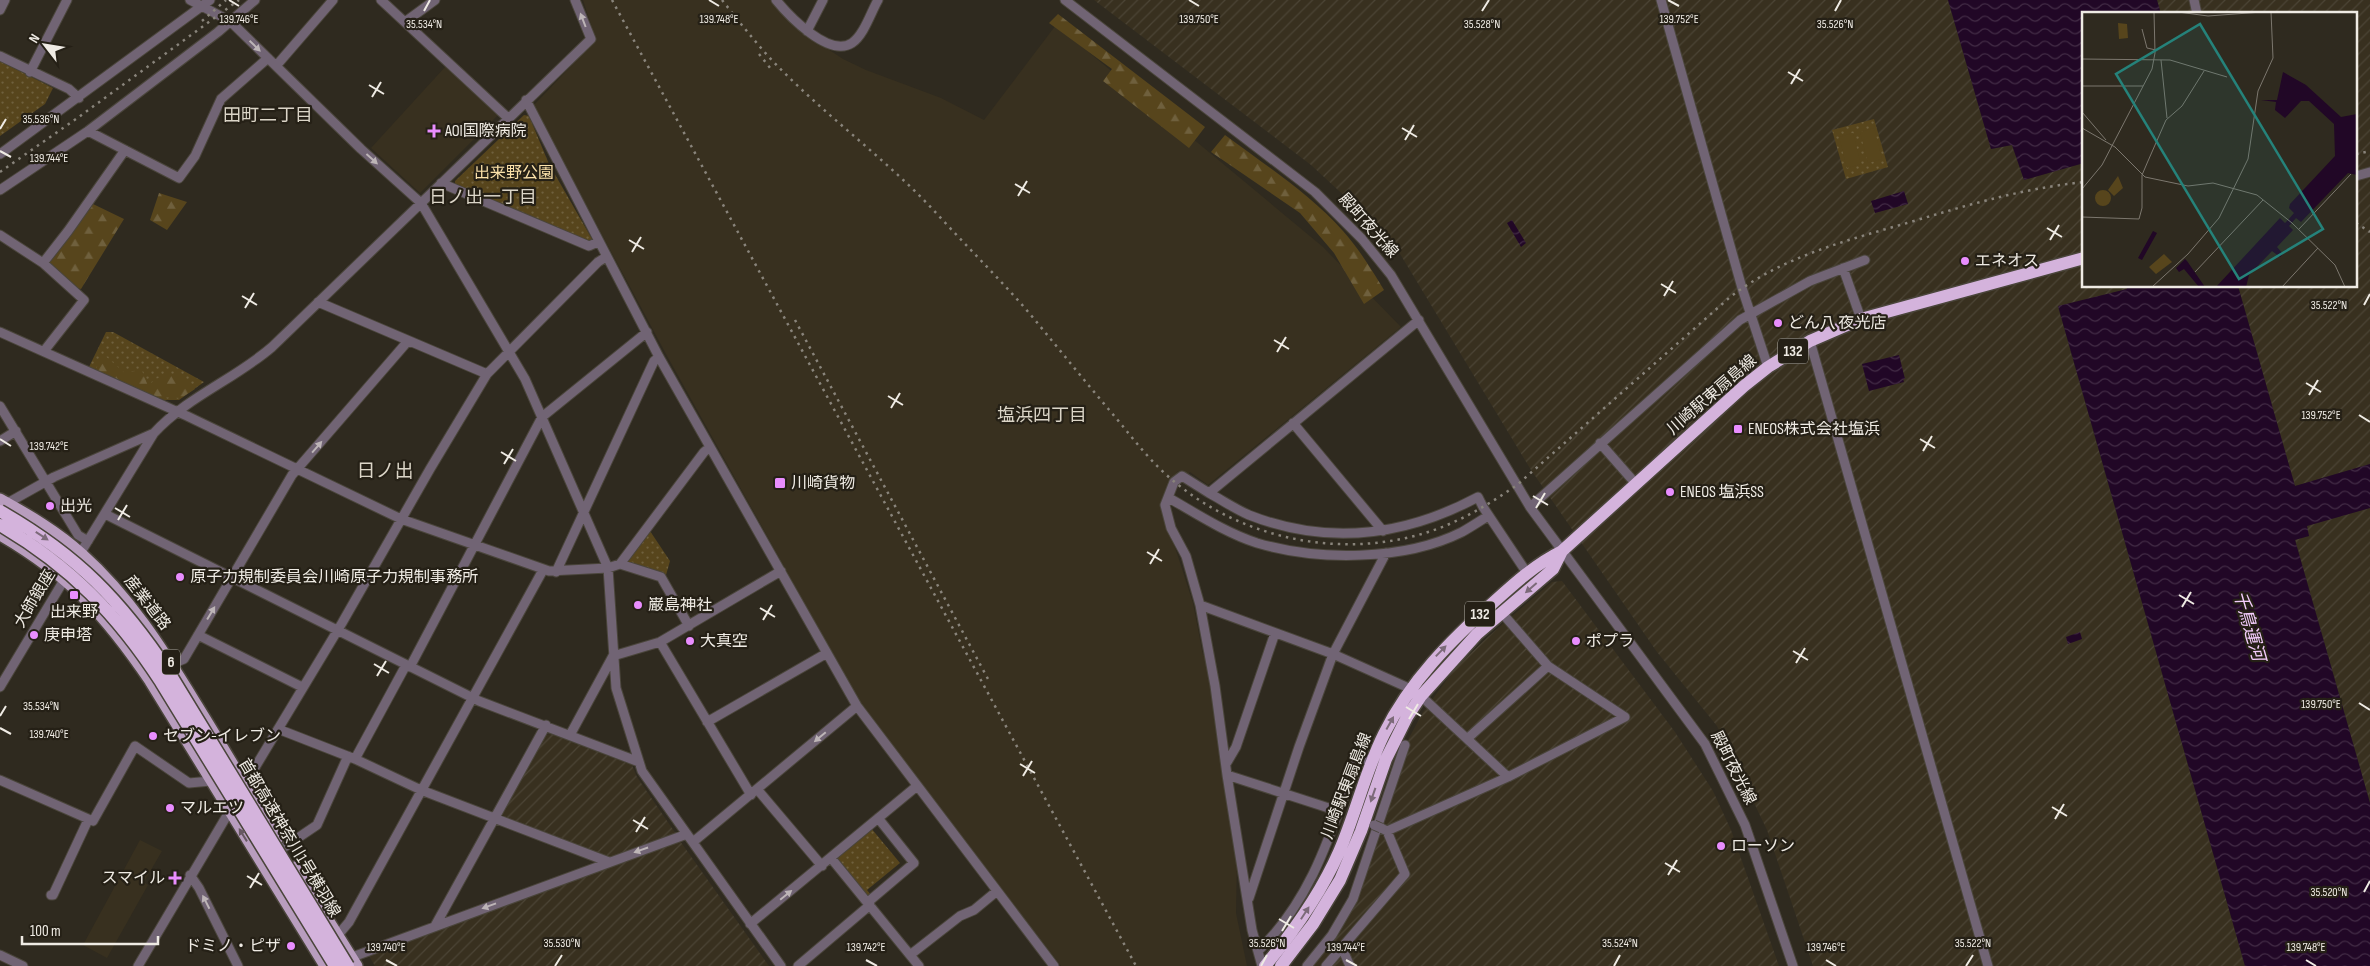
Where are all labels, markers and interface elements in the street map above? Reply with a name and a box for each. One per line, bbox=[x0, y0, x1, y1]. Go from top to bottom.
text: 139.746°E bbox=[219, 12, 259, 27]
one-way arrow bbox=[579, 12, 586, 27]
text: 139.748°E bbox=[700, 12, 739, 27]
text: 139.750°E bbox=[1179, 12, 1219, 27]
text: 139.752°E bbox=[1659, 12, 1699, 27]
inset map bbox=[2082, 12, 2358, 288]
text: 35.534°N bbox=[406, 17, 442, 32]
text: 35.528°N bbox=[1464, 17, 1500, 32]
text: 35.526°N bbox=[1817, 17, 1853, 32]
north arrow bbox=[20, 20, 70, 70]
text: N bbox=[25, 31, 43, 46]
one-way arrow bbox=[249, 40, 261, 52]
district label: 田町二丁目 bbox=[223, 105, 313, 126]
text: 35.536°N bbox=[23, 112, 59, 127]
place label: AOI国際病院 bbox=[444, 122, 527, 141]
marker: AOI国際病院 bbox=[427, 124, 441, 138]
text: 139.744°E bbox=[30, 151, 68, 166]
one-way arrow bbox=[365, 153, 377, 165]
park label: 出来野公園 bbox=[474, 164, 554, 183]
district label: 日ノ出一丁目 bbox=[429, 187, 537, 208]
street label: 殿町夜光線 bbox=[1334, 190, 1402, 262]
place label: エネオス bbox=[1975, 252, 2039, 271]
marker: エネオス bbox=[1959, 255, 1971, 267]
text: 35.522°N bbox=[2311, 298, 2347, 313]
place label: どん八 夜光店 bbox=[1788, 314, 1887, 333]
marker: どん八 夜光店 bbox=[1772, 317, 1784, 329]
road number: 132 bbox=[1778, 338, 1808, 364]
street label: 川崎駅東扇島線 bbox=[1663, 351, 1761, 439]
district label: 塩浜四丁目 bbox=[997, 405, 1087, 426]
text: 139.752°E bbox=[2301, 408, 2341, 423]
place label: ENEOS株式会社塩浜 bbox=[1748, 420, 1880, 439]
marker: ENEOS株式会社塩浜 bbox=[1732, 423, 1744, 435]
text: 139.742°E bbox=[30, 439, 68, 454]
one-way arrow bbox=[311, 441, 323, 453]
district label: 日ノ出 bbox=[356, 460, 414, 483]
place label: 川崎貨物 bbox=[791, 474, 855, 493]
marker: 川崎貨物 bbox=[773, 476, 787, 490]
place label: ENEOS 塩浜SS bbox=[1680, 483, 1764, 502]
marker: ENEOS 塩浜SS bbox=[1664, 486, 1676, 498]
place label: 出光 bbox=[60, 497, 92, 516]
marker: 出光 bbox=[44, 500, 56, 512]
one-way arrow bbox=[35, 531, 48, 541]
street label: 大師銀座 bbox=[10, 567, 60, 631]
place label: 原子力規制委員会川崎原子力規制事務所 bbox=[190, 568, 478, 587]
marker: 原子力規制委員会川崎原子力規制事務所 bbox=[174, 571, 186, 583]
street label: 産業道路 bbox=[120, 572, 174, 634]
one-way arrow bbox=[1525, 582, 1537, 593]
marker: 出来野 bbox=[68, 589, 80, 601]
water label: 千鳥運河 bbox=[2229, 589, 2270, 666]
place label: 巌島神社 bbox=[648, 596, 712, 615]
marker: 巌島神社 bbox=[632, 599, 644, 611]
road number: 132 bbox=[1465, 602, 1495, 626]
place label: 出来野 bbox=[50, 603, 98, 622]
one-way arrow bbox=[206, 606, 215, 619]
place label: 庚申塔 bbox=[44, 626, 92, 645]
marker: 庚申塔 bbox=[28, 629, 40, 641]
place label: 大真空 bbox=[700, 632, 748, 651]
place label: ポプラ bbox=[1586, 632, 1634, 651]
marker: 大真空 bbox=[684, 635, 696, 647]
marker: ポプラ bbox=[1570, 635, 1582, 647]
one-way arrow bbox=[1435, 646, 1447, 658]
road number: 6 bbox=[162, 650, 180, 674]
text: 139.750°E bbox=[2301, 697, 2341, 712]
text: 35.534°N bbox=[23, 699, 59, 714]
one-way arrow bbox=[1386, 716, 1394, 730]
text: 139.740°E bbox=[29, 727, 69, 742]
place label: セブン-イレブン bbox=[163, 727, 281, 746]
street label: 殿町夜光線 bbox=[1706, 728, 1760, 808]
marker: セブン-イレブン bbox=[147, 730, 159, 742]
street label: 川崎駅東扇島線 bbox=[1318, 730, 1376, 842]
one-way arrow bbox=[813, 732, 826, 743]
street label: 首都高速神奈川1号横羽線 bbox=[234, 755, 344, 921]
one-way arrow bbox=[1369, 788, 1377, 803]
place label: マルエツ bbox=[180, 799, 244, 818]
marker: マルエツ bbox=[164, 802, 176, 814]
one-way arrow bbox=[238, 828, 248, 841]
place label: ローソン bbox=[1731, 837, 1795, 856]
marker: ローソン bbox=[1715, 840, 1727, 852]
one-way arrow bbox=[634, 847, 649, 854]
place label: スマイル bbox=[101, 869, 165, 888]
marker: スマイル bbox=[169, 872, 181, 884]
text: 35.520°N bbox=[2311, 885, 2347, 900]
one-way arrow bbox=[779, 890, 792, 901]
one-way arrow bbox=[202, 895, 210, 909]
one-way arrow bbox=[481, 902, 496, 910]
one-way arrow bbox=[1300, 906, 1310, 920]
scale bar bbox=[22, 914, 159, 946]
text: 100 m bbox=[30, 922, 61, 941]
text: 35.530°N bbox=[544, 936, 580, 951]
text: 35.526°N bbox=[1249, 936, 1285, 951]
text: 35.524°N bbox=[1602, 936, 1638, 951]
text: 35.522°N bbox=[1955, 936, 1991, 951]
place label: ドミノ・ピザ bbox=[185, 937, 281, 956]
marker: ドミノ・ピザ bbox=[285, 940, 297, 952]
text: 139.740°E bbox=[366, 940, 406, 955]
text: 139.742°E bbox=[847, 940, 885, 955]
text: 139.744°E bbox=[1327, 940, 1365, 955]
text: 139.746°E bbox=[1806, 940, 1846, 955]
text: 139.748°E bbox=[2287, 940, 2326, 955]

